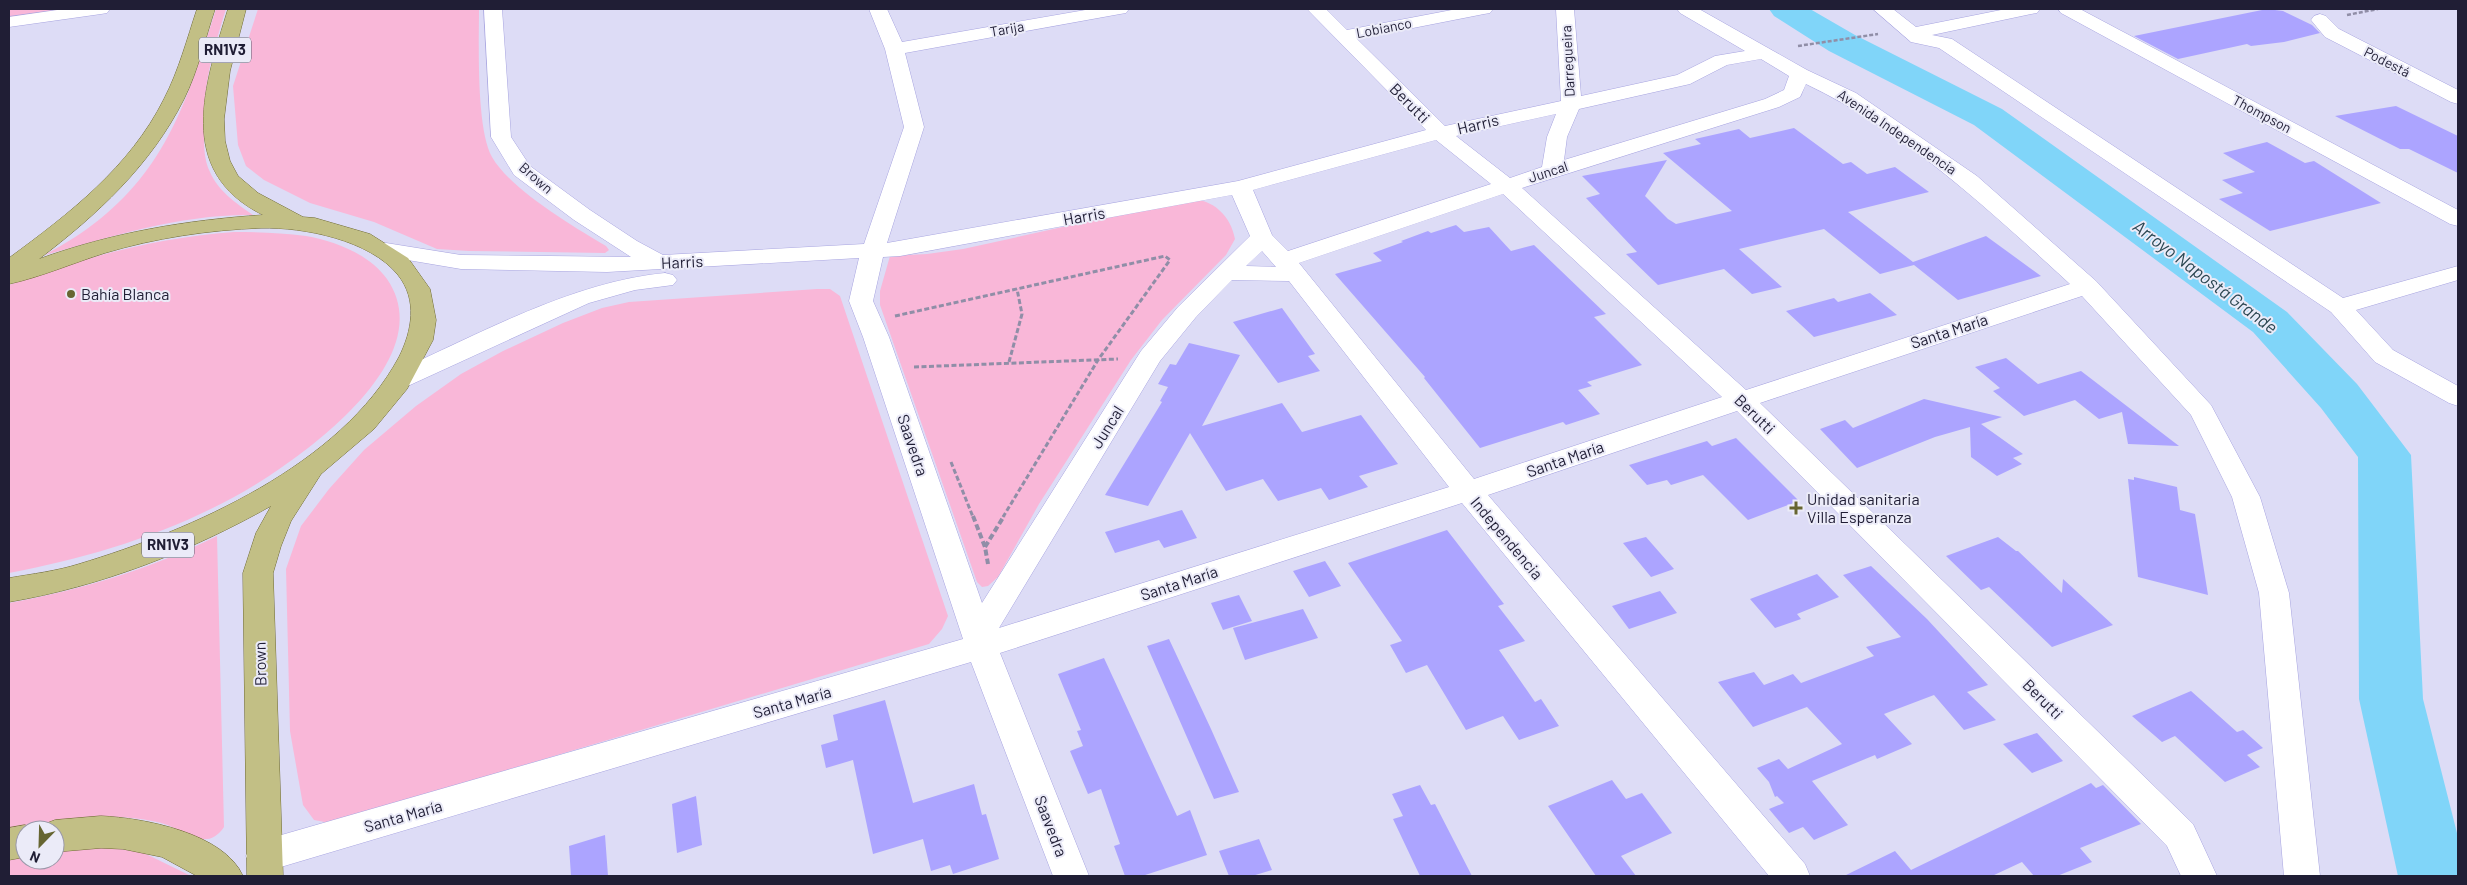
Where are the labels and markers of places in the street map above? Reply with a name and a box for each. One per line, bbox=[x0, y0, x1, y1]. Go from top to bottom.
place label: Bahía Blanca bbox=[81, 284, 169, 303]
marker: Bahía Blanca bbox=[65, 288, 77, 300]
place label: Unidad sanitaria Villa Esperanza bbox=[1807, 489, 1920, 526]
marker: Unidad sanitaria Villa Esperanza bbox=[1789, 501, 1803, 515]

